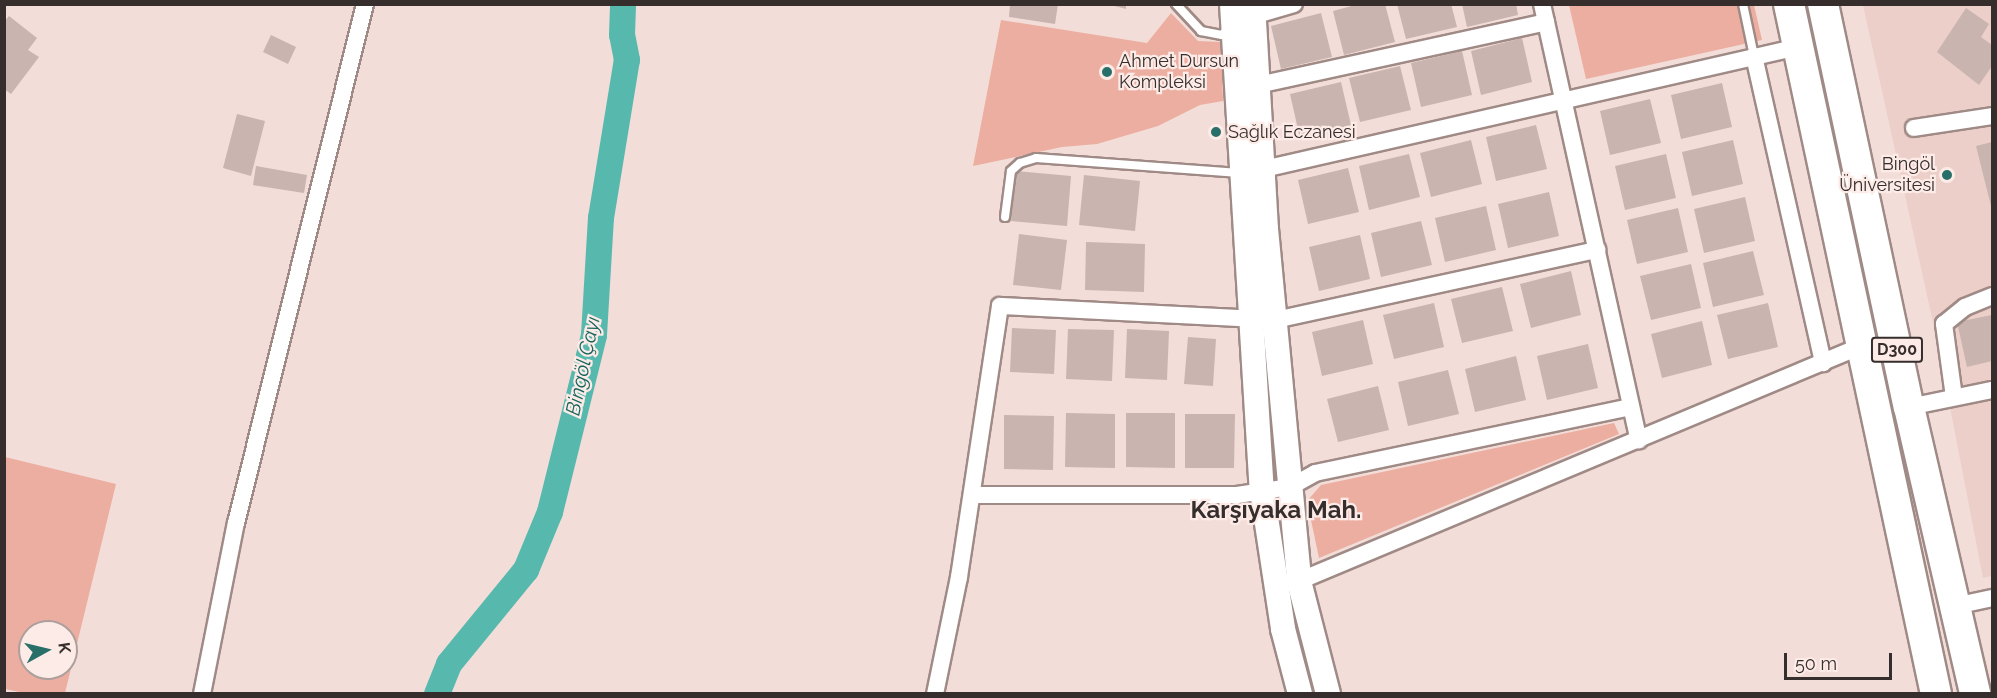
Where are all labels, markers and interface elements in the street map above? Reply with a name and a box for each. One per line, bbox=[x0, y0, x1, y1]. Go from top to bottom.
place label: Ahmet Dursun Kompleksi bbox=[1119, 51, 1239, 94]
marker: Ahmet Dursun Kompleksi bbox=[1100, 65, 1114, 79]
place label: Sağlık Eczanesi bbox=[1228, 121, 1356, 143]
marker: Sağlık Eczanesi bbox=[1209, 125, 1223, 139]
place label: Bingöl Üniversitesi bbox=[1839, 154, 1935, 196]
marker: Bingöl Üniversitesi bbox=[1940, 168, 1954, 182]
water label: Bingöl Çayı bbox=[561, 314, 605, 418]
road number: D300 bbox=[1870, 337, 1924, 363]
district label: Karşıyaka Mah. bbox=[1191, 496, 1361, 524]
north arrow bbox=[18, 620, 78, 680]
text: K bbox=[54, 641, 74, 654]
scale bar bbox=[1787, 641, 1895, 679]
text: 50 m bbox=[1795, 653, 1837, 674]

